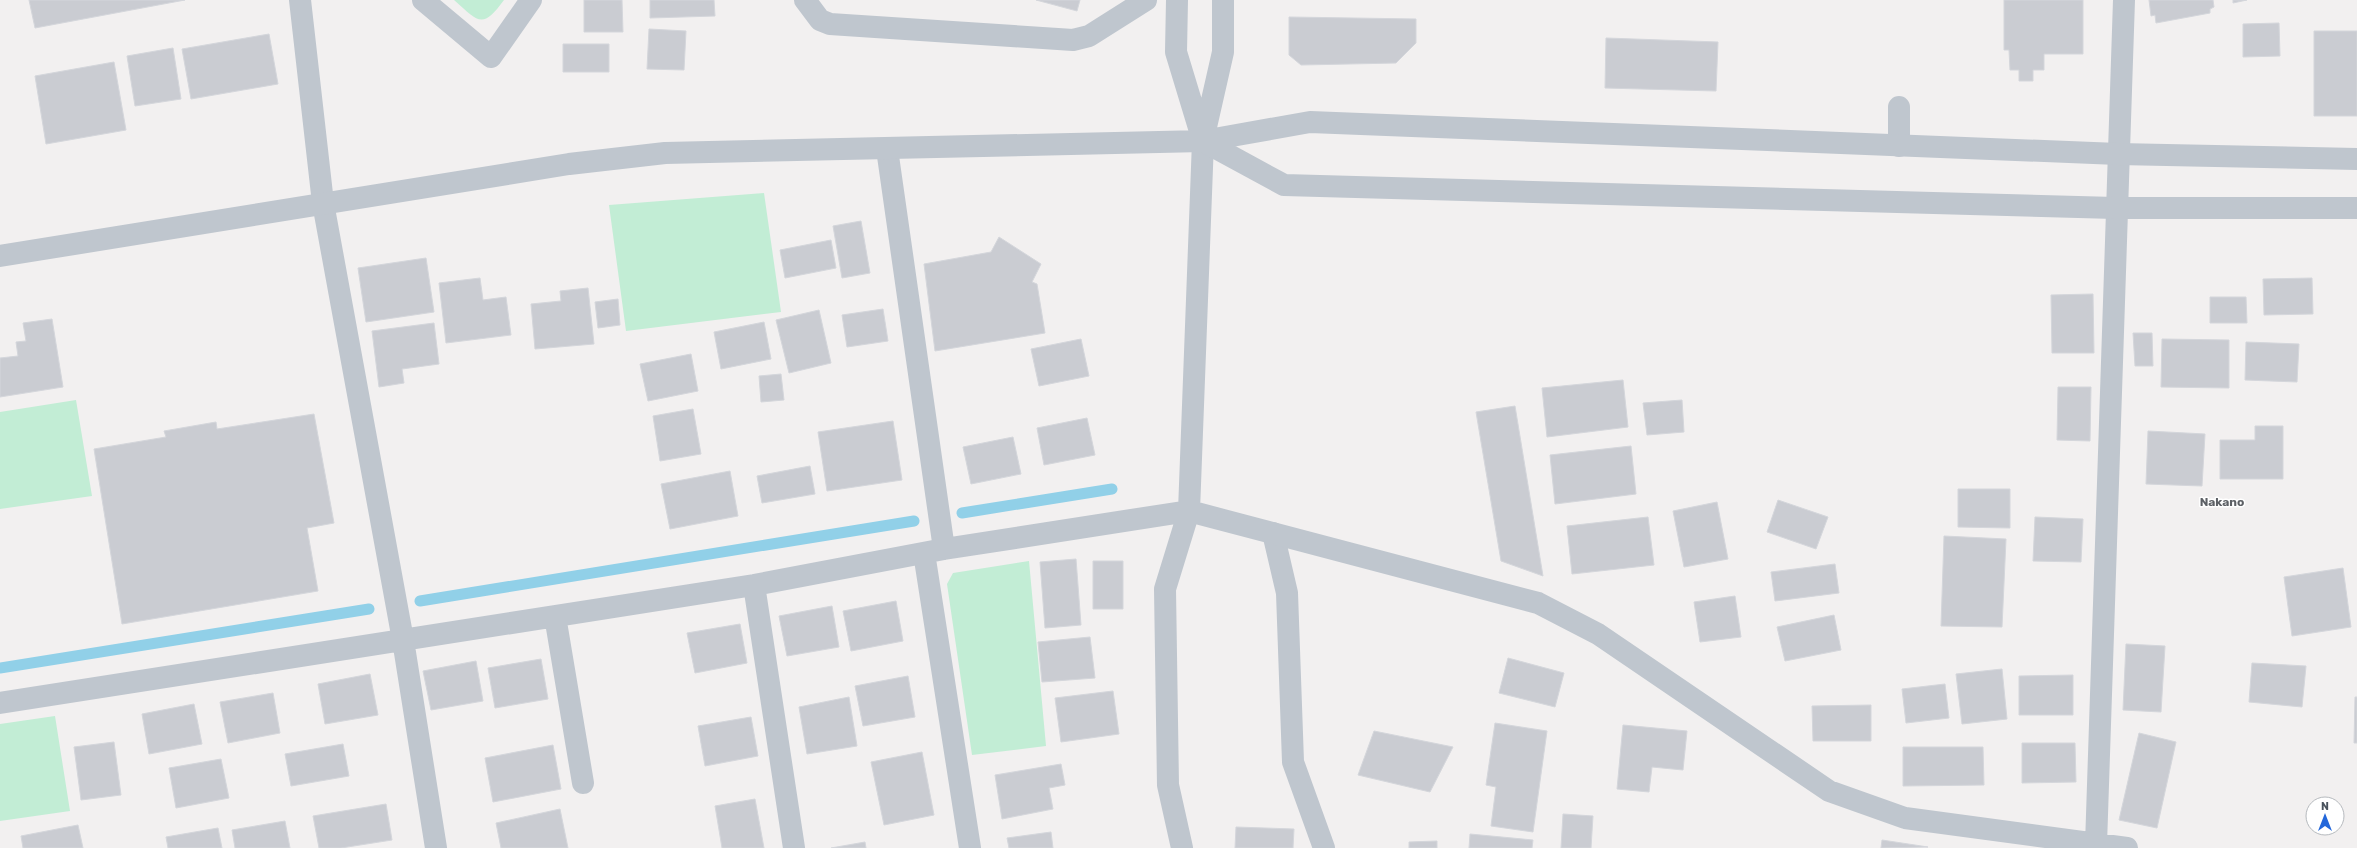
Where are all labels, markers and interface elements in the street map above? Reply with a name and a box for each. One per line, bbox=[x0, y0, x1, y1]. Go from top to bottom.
district label: Nakano bbox=[2200, 495, 2244, 509]
north arrow bbox=[2305, 796, 2345, 836]
text: N bbox=[2321, 800, 2329, 813]

